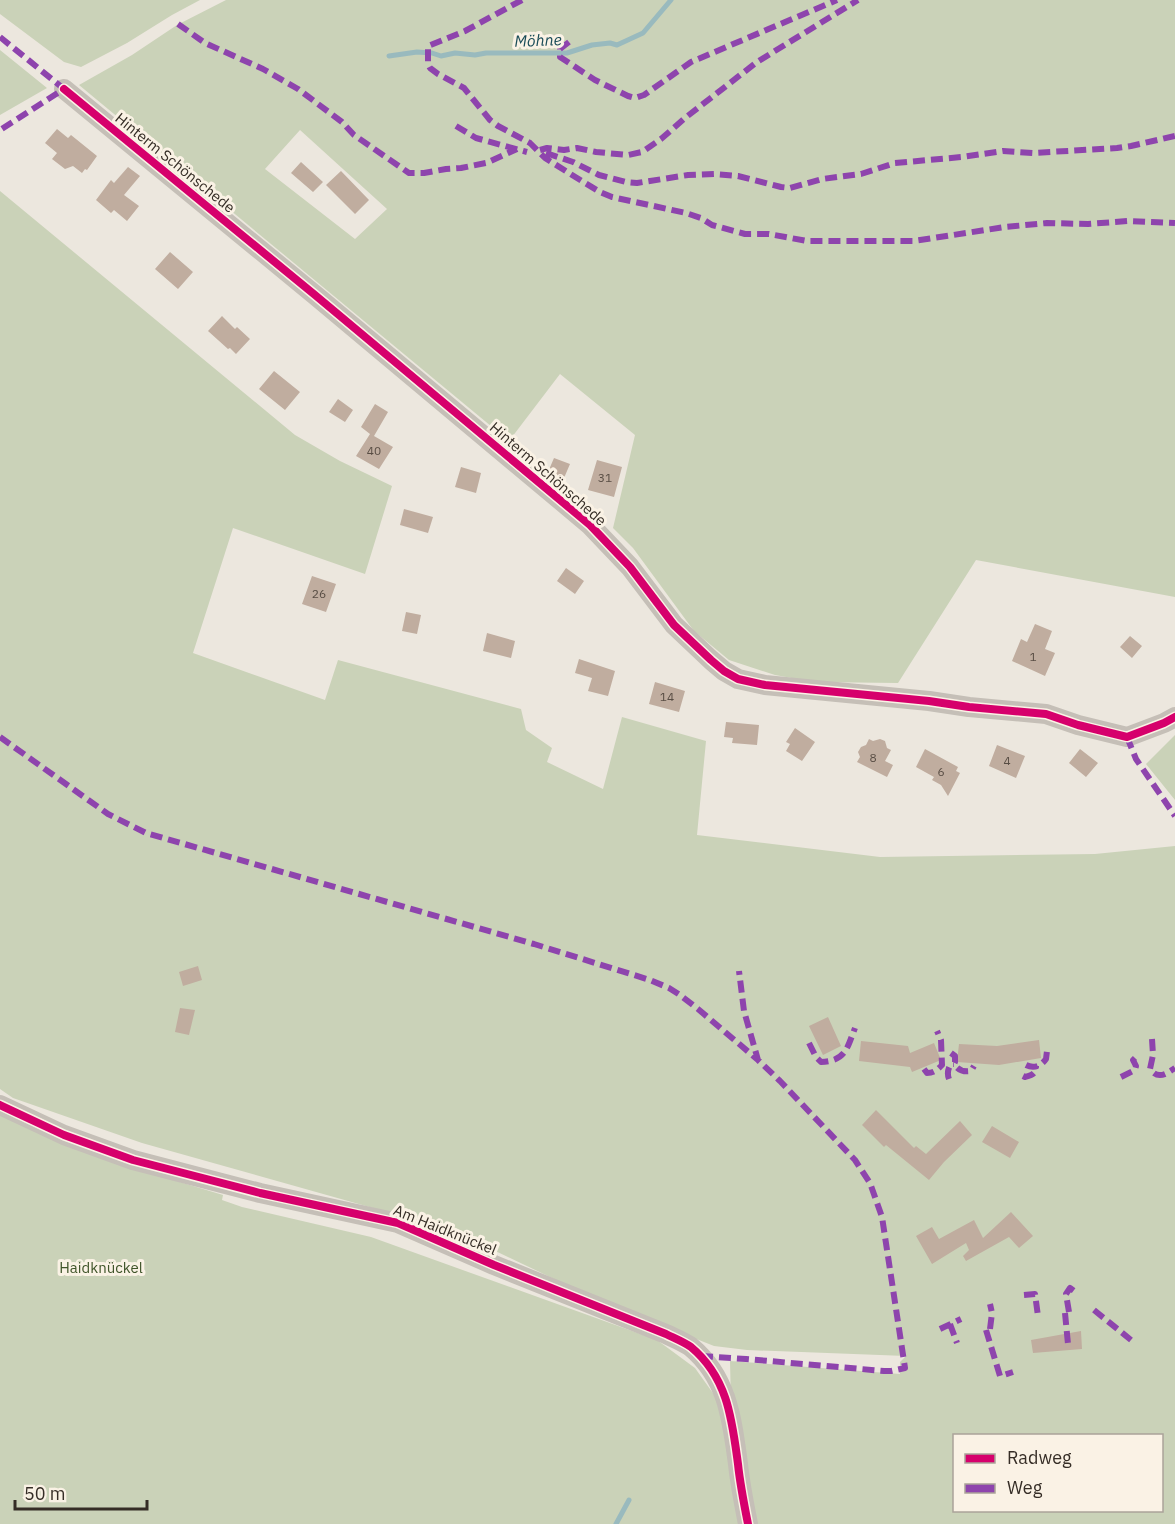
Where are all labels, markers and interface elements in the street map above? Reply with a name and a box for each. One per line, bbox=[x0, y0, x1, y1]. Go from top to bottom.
water label: Möhne bbox=[514, 29, 562, 51]
street label: Hinterm Schönschede bbox=[112, 108, 239, 217]
street label: Hinterm Schönschede bbox=[486, 418, 611, 530]
house number: 40 bbox=[367, 443, 381, 458]
house number: 31 bbox=[598, 470, 612, 485]
house number: 26 bbox=[312, 586, 326, 601]
house number: 1 bbox=[1029, 649, 1037, 664]
house number: 14 bbox=[660, 689, 674, 704]
house number: 8 bbox=[869, 750, 877, 765]
house number: 4 bbox=[1003, 753, 1011, 768]
house number: 6 bbox=[937, 764, 945, 779]
street label: Am Haidknückel bbox=[391, 1200, 500, 1259]
park label: Haidknückel bbox=[59, 1258, 143, 1277]
legend bbox=[953, 1434, 1163, 1512]
text: Radweg bbox=[1007, 1446, 1072, 1469]
scale bar bbox=[15, 1473, 147, 1511]
text: Weg bbox=[1007, 1476, 1043, 1499]
text: 50 m bbox=[24, 1482, 66, 1505]

